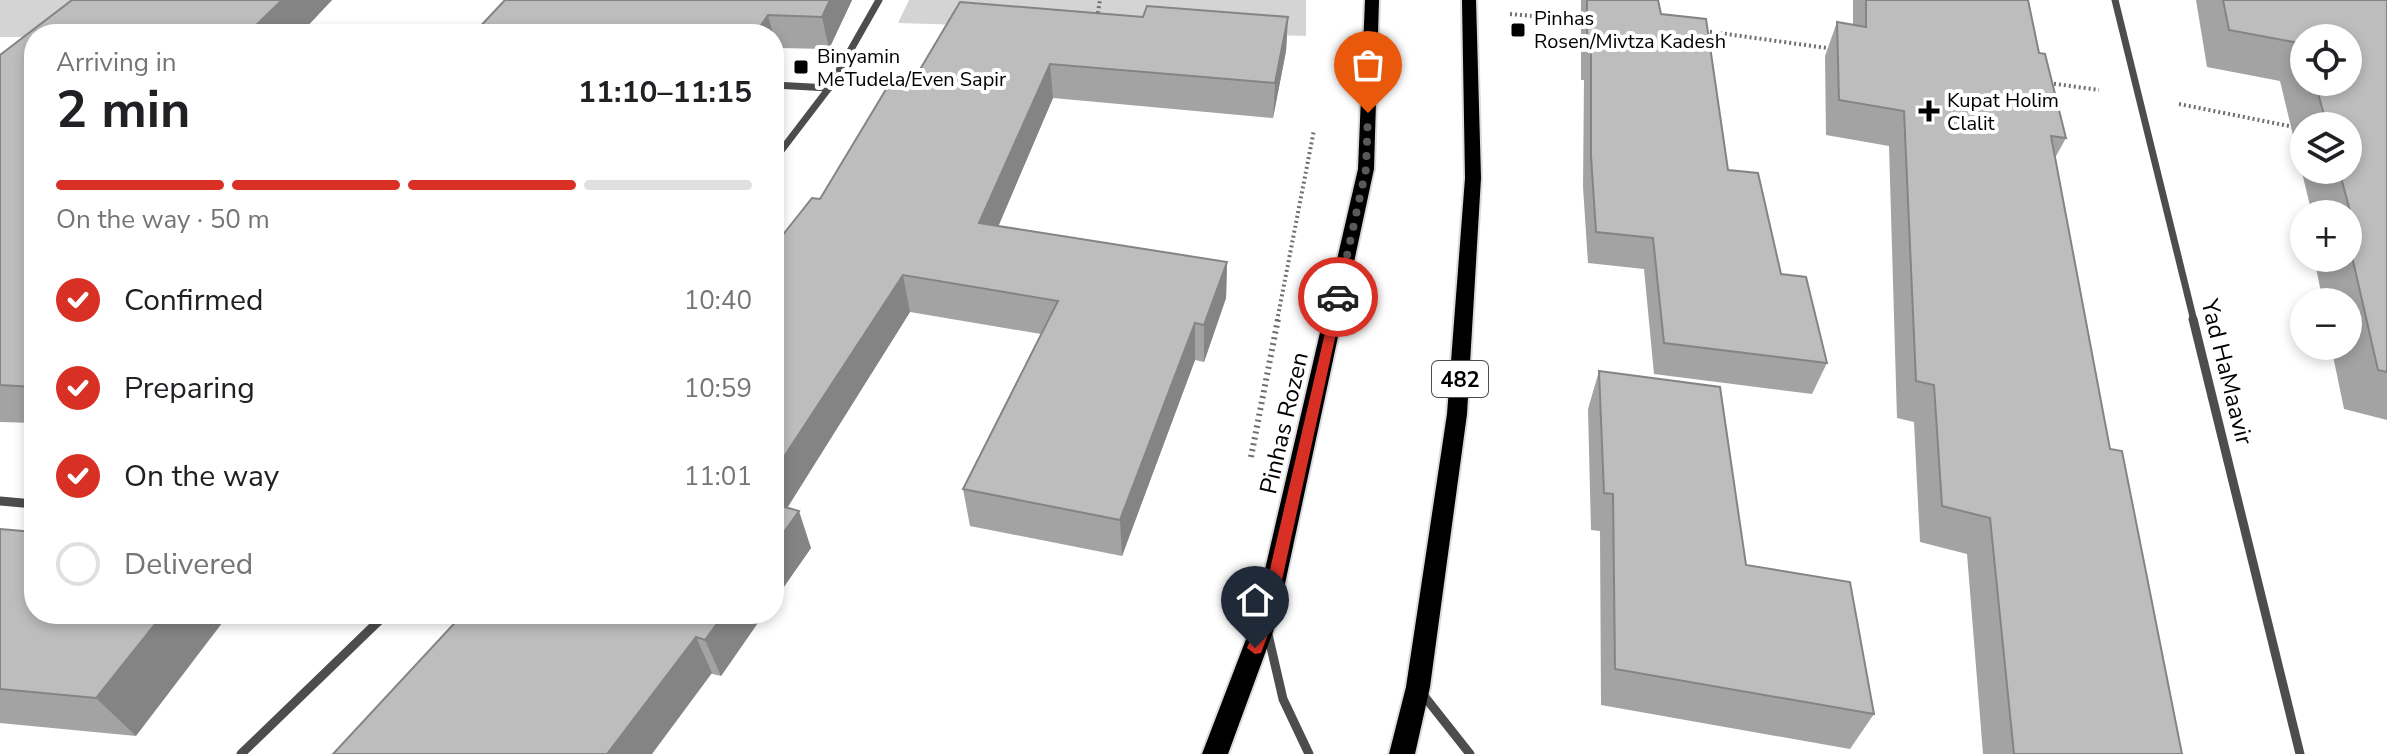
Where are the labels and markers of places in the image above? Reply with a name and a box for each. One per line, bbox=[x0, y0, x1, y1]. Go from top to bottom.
place label: Pinhas Rosen/Mivtza Kadesh bbox=[1534, 5, 1726, 55]
marker: Pinhas Rosen/Mivtza Kadesh bbox=[1509, 21, 1527, 39]
pin bbox=[1334, 31, 1402, 113]
place label: Binyamin MeTudela/Even Sapir bbox=[817, 43, 1006, 93]
marker: Binyamin MeTudela/Even Sapir bbox=[792, 58, 810, 76]
place label: Kupat Holim Clalit bbox=[1947, 87, 2059, 137]
marker: Kupat Holim Clalit bbox=[1918, 100, 1940, 122]
pin bbox=[1221, 566, 1289, 648]

